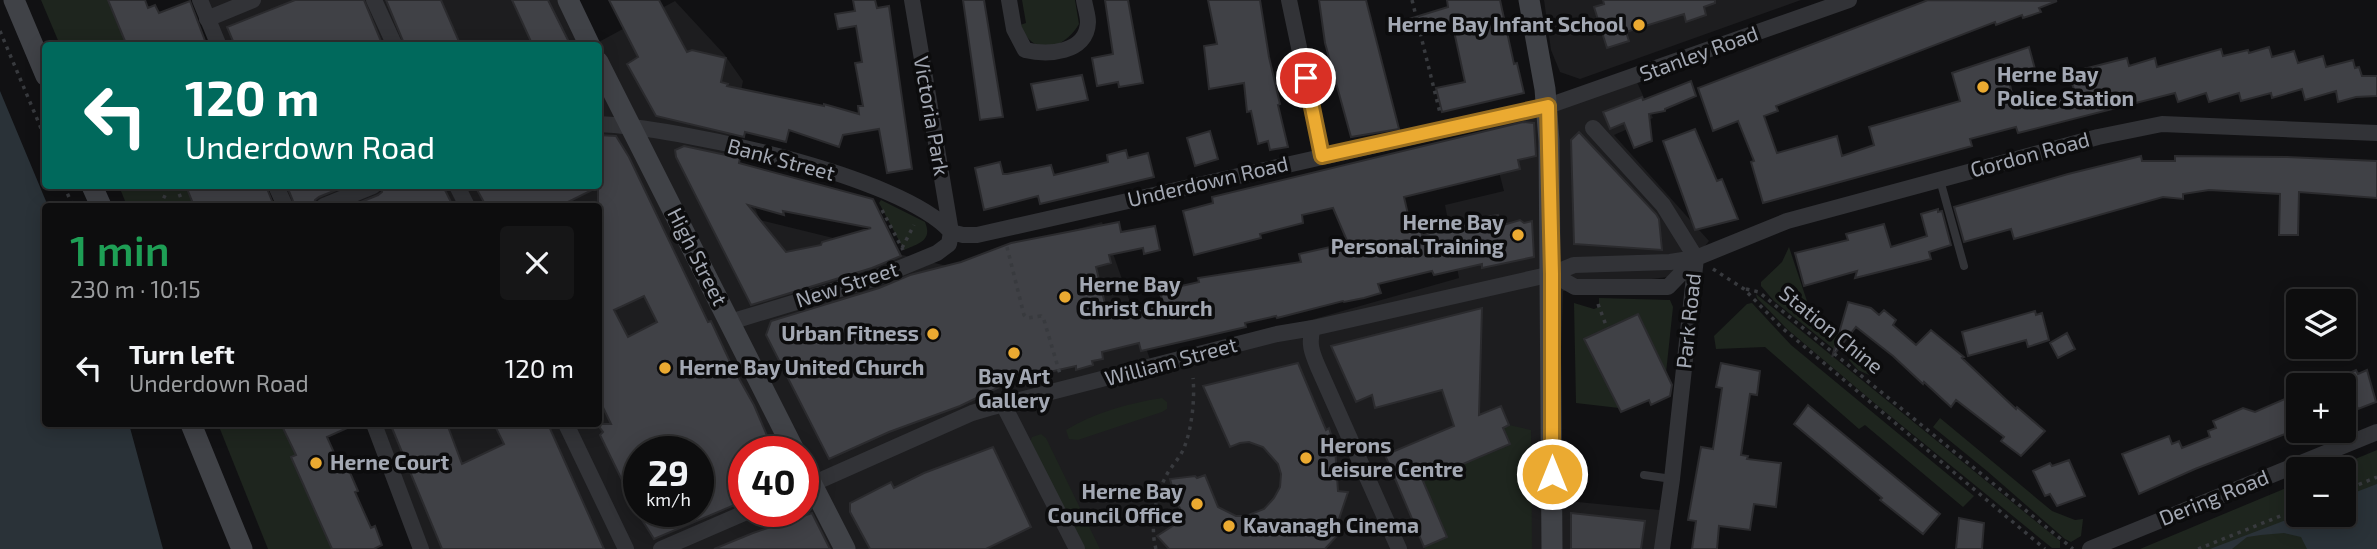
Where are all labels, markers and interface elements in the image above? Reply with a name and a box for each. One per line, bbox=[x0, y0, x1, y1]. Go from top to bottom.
place label: Herne Bay Infant School bbox=[1387, 11, 1625, 37]
marker: Herne Bay Infant School bbox=[1631, 17, 1647, 33]
street label: Stanley Road bbox=[1636, 20, 1761, 86]
pin bbox=[1276, 48, 1336, 108]
street label: Victoria Park bbox=[910, 54, 955, 178]
icon: arrive bbox=[1287, 59, 1325, 97]
place label: Herne Bay Police Station bbox=[1997, 61, 2134, 110]
text: 120 m bbox=[185, 67, 319, 126]
icon: left bbox=[70, 70, 161, 161]
marker: Herne Bay Police Station bbox=[1975, 79, 1991, 95]
street label: Gordon Road bbox=[1967, 126, 2092, 181]
text: Underdown Road bbox=[185, 127, 435, 165]
street label: Bank Street bbox=[725, 132, 838, 185]
street label: Underdown Road bbox=[1125, 150, 1290, 211]
street label: High Street bbox=[663, 203, 734, 309]
place label: Herne Bay Personal Training bbox=[1331, 209, 1504, 258]
text: 1 min bbox=[70, 224, 170, 274]
button: close bbox=[500, 226, 574, 300]
marker: Herne Bay Personal Training bbox=[1510, 227, 1526, 243]
street label: New Street bbox=[792, 255, 901, 312]
place label: Herne Bay Christ Church bbox=[1079, 271, 1213, 320]
street label: Park Road bbox=[1670, 272, 1705, 370]
text: 230 m · 10:15 bbox=[70, 275, 200, 303]
street label: Station Chine bbox=[1775, 279, 1889, 378]
marker: Herne Bay Christ Church bbox=[1057, 289, 1073, 305]
map controls bbox=[2286, 289, 2356, 527]
button: layers bbox=[2286, 289, 2356, 359]
place label: Urban Fitness bbox=[781, 320, 919, 345]
marker: Urban Fitness bbox=[925, 326, 941, 342]
street label: William Street bbox=[1102, 331, 1239, 390]
text: Turn left bbox=[129, 338, 235, 369]
marker: Bay Art Gallery bbox=[1006, 345, 1022, 361]
icon: left bbox=[70, 349, 108, 387]
text: 120 m bbox=[505, 352, 574, 383]
place label: Herne Bay United Church bbox=[679, 354, 924, 380]
marker: Herne Bay United Church bbox=[657, 360, 673, 376]
place label: Bay Art Gallery bbox=[978, 363, 1050, 413]
text: Underdown Road bbox=[129, 369, 309, 397]
button: + bbox=[2286, 373, 2356, 443]
place label: Herons Leisure Centre bbox=[1320, 432, 1464, 481]
speed limit sign: 40 bbox=[728, 436, 819, 527]
position arrow bbox=[1515, 437, 1589, 511]
place label: Herne Court bbox=[330, 449, 449, 474]
marker: Herons Leisure Centre bbox=[1298, 450, 1314, 466]
text: 29 bbox=[648, 451, 689, 493]
marker: Herne Court bbox=[308, 455, 324, 471]
button: − bbox=[2286, 457, 2356, 527]
street label: Dering Road bbox=[2155, 463, 2272, 530]
place label: Herne Bay Council Office bbox=[1048, 478, 1183, 527]
text: km/h bbox=[646, 488, 691, 510]
marker: Herne Bay Council Office bbox=[1189, 496, 1205, 512]
place label: Kavanagh Cinema bbox=[1243, 512, 1419, 537]
marker: Kavanagh Cinema bbox=[1221, 518, 1237, 534]

